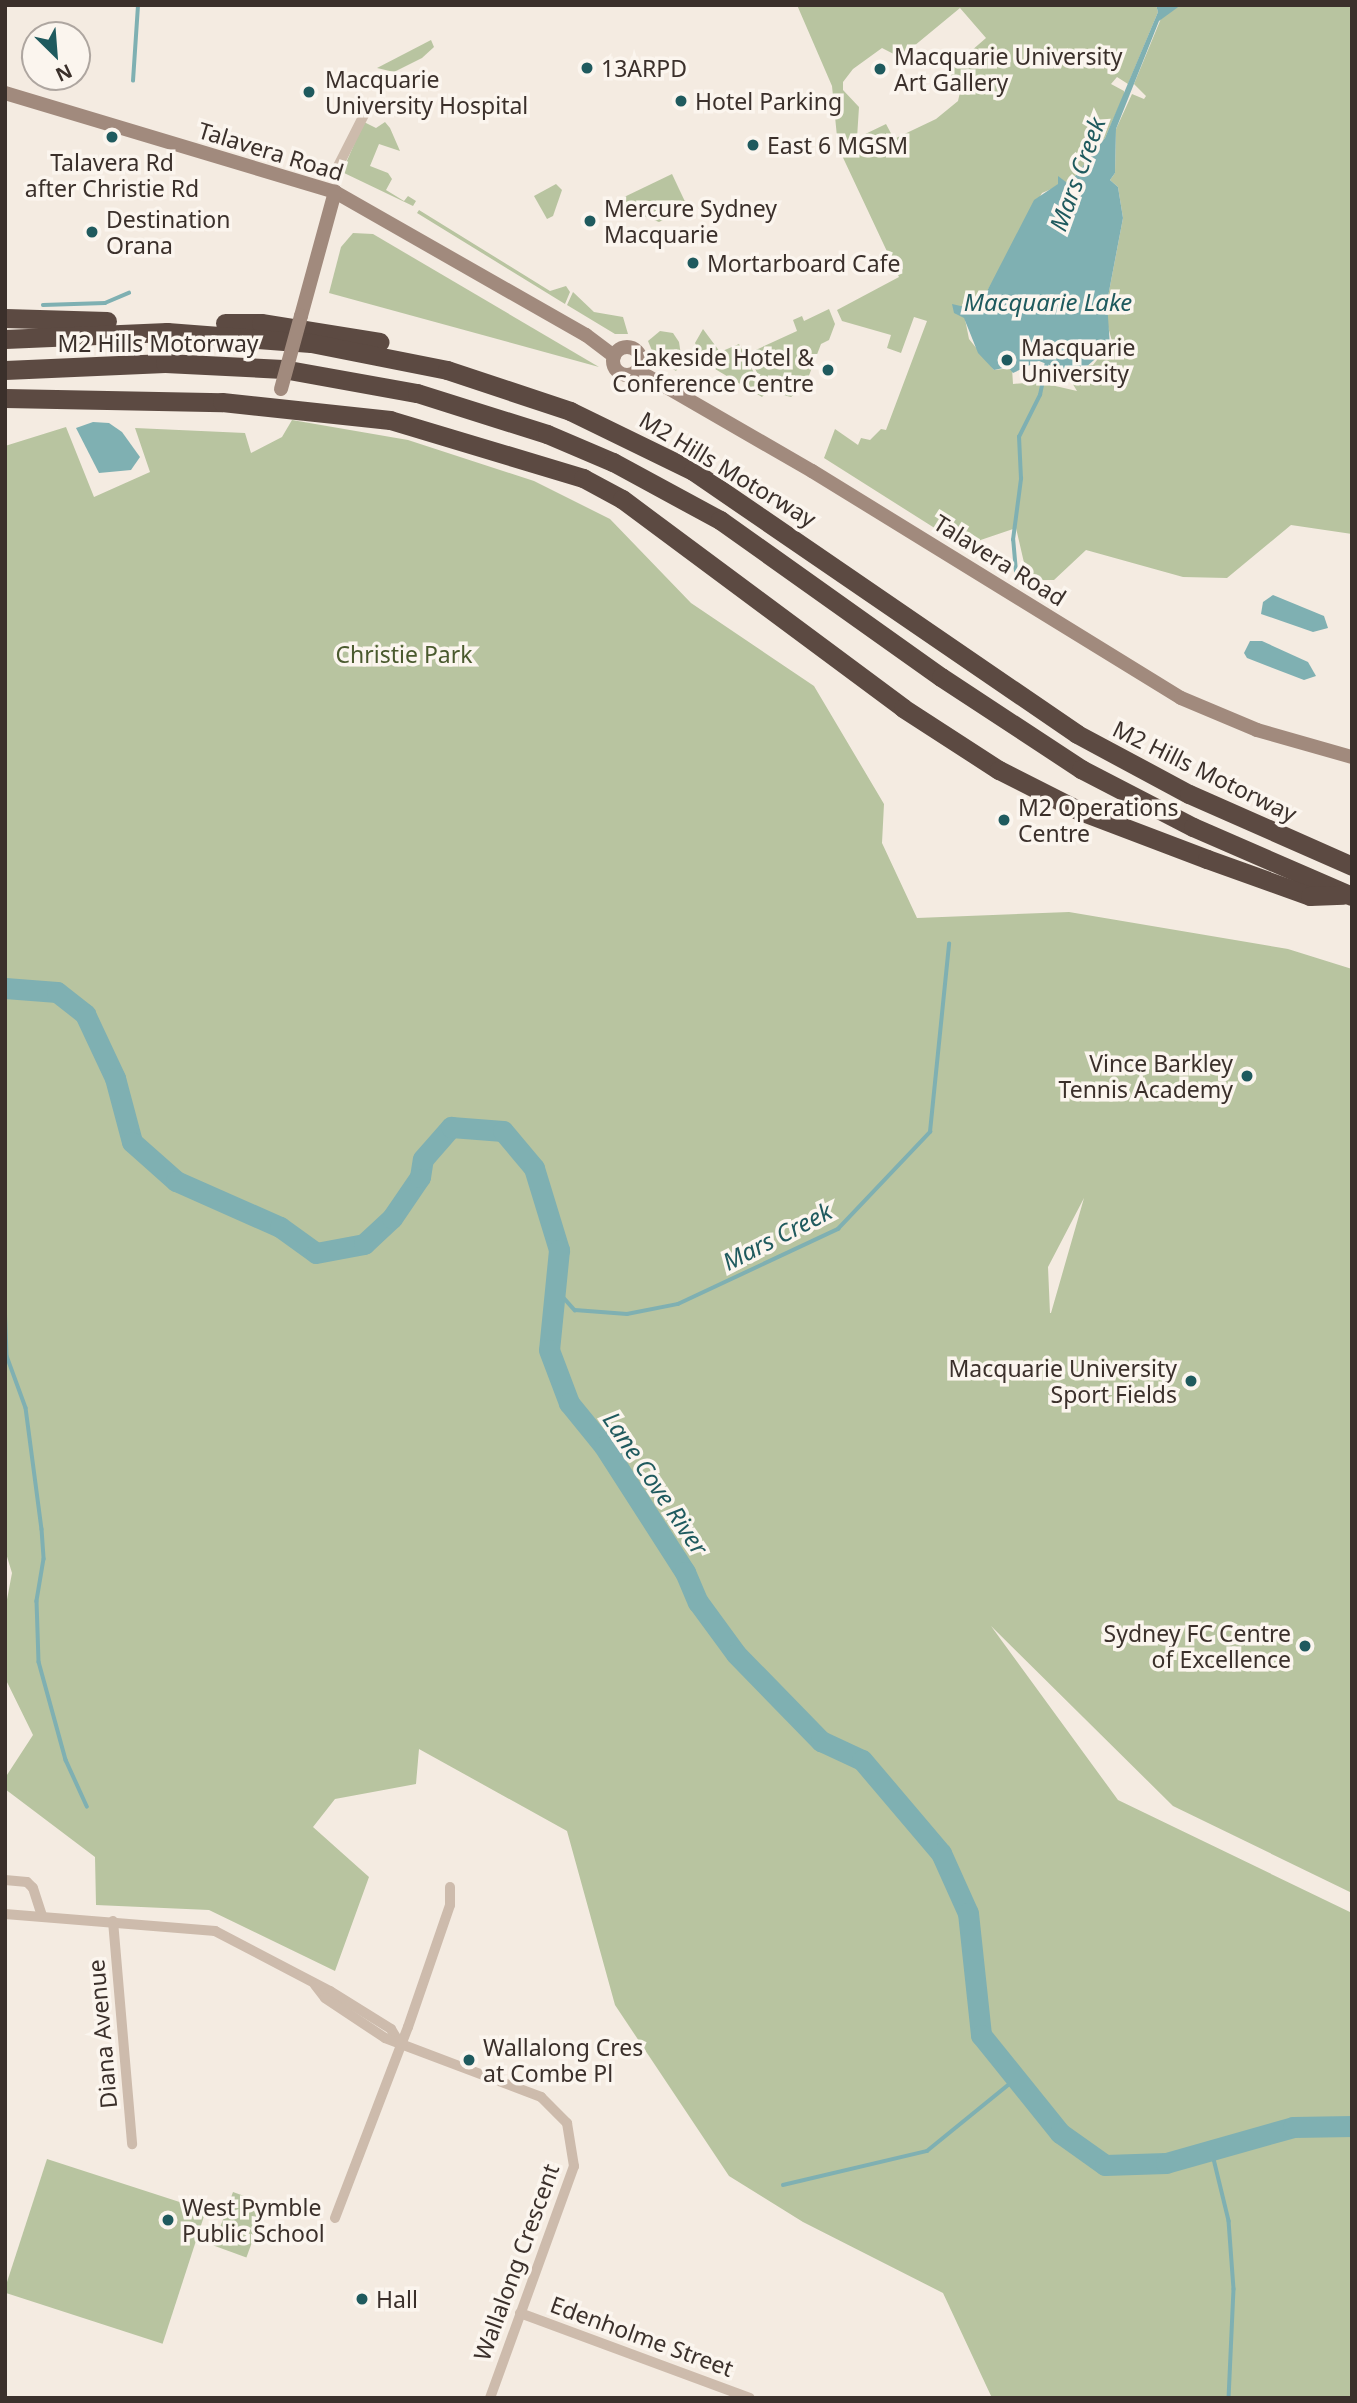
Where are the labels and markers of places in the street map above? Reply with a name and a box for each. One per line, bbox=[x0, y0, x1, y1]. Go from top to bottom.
place label: Macquarie University Art Gallery bbox=[894, 42, 1123, 96]
place label: 13ARPD bbox=[601, 54, 687, 82]
marker: 13ARPD bbox=[579, 60, 595, 76]
marker: Macquarie University Art Gallery bbox=[872, 61, 888, 77]
place label: Macquarie University Hospital bbox=[325, 65, 528, 119]
marker: Macquarie University Hospital bbox=[299, 82, 319, 102]
place label: Hotel Parking bbox=[695, 87, 842, 115]
marker: Hotel Parking bbox=[673, 93, 689, 109]
marker: Talavera Rd after Christie Rd bbox=[104, 129, 120, 145]
place label: East 6 MGSM bbox=[767, 131, 908, 159]
marker: East 6 MGSM bbox=[745, 137, 761, 153]
place label: Talavera Rd after Christie Rd bbox=[25, 148, 199, 202]
place label: Mercure Sydney Macquarie bbox=[604, 194, 777, 248]
place label: Destination Orana bbox=[106, 205, 230, 259]
marker: Mercure Sydney Macquarie bbox=[582, 213, 598, 229]
marker: Destination Orana bbox=[84, 224, 100, 240]
place label: Mortarboard Cafe bbox=[707, 249, 900, 277]
marker: Mortarboard Cafe bbox=[685, 255, 701, 271]
place label: Macquarie University bbox=[1021, 333, 1135, 387]
place label: Lakeside Hotel & Conference Centre bbox=[612, 343, 814, 397]
marker: Macquarie University bbox=[999, 352, 1015, 368]
marker: Lakeside Hotel & Conference Centre bbox=[820, 362, 836, 378]
place label: M2 Operations Centre bbox=[1018, 793, 1178, 847]
marker: M2 Operations Centre bbox=[996, 812, 1012, 828]
place label: Vince Barkley Tennis Academy bbox=[1058, 1049, 1233, 1103]
marker: Vince Barkley Tennis Academy bbox=[1239, 1068, 1255, 1084]
place label: Macquarie University Sport Fields bbox=[948, 1354, 1177, 1408]
marker: Macquarie University Sport Fields bbox=[1183, 1373, 1199, 1389]
place label: Sydney FC Centre of Excellence bbox=[1104, 1619, 1291, 1673]
marker: Sydney FC Centre of Excellence bbox=[1297, 1638, 1313, 1654]
place label: Wallalong Cres at Combe Pl bbox=[483, 2033, 643, 2087]
marker: Wallalong Cres at Combe Pl bbox=[461, 2052, 477, 2068]
place label: West Pymble Public School bbox=[182, 2193, 325, 2247]
marker: West Pymble Public School bbox=[160, 2212, 176, 2228]
place label: Hall bbox=[376, 2285, 418, 2313]
marker: Hall bbox=[354, 2291, 370, 2307]

